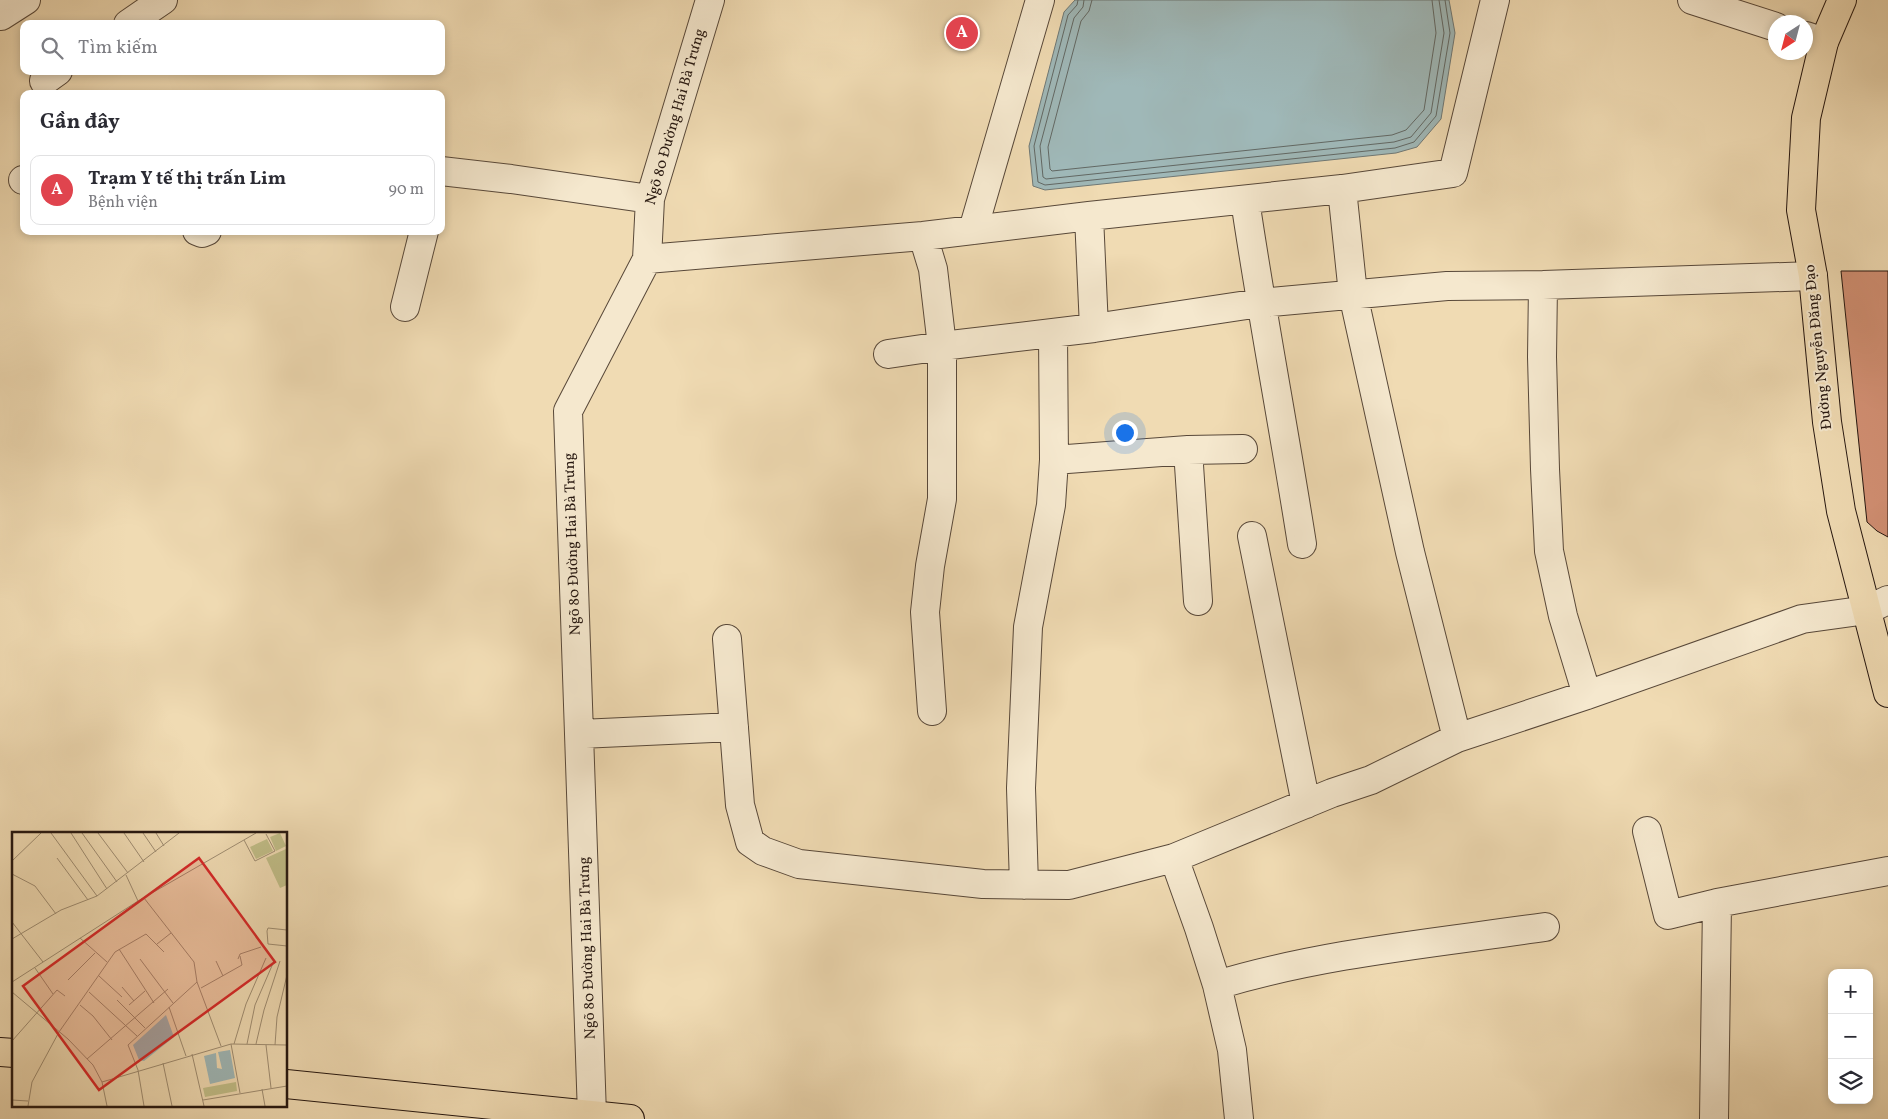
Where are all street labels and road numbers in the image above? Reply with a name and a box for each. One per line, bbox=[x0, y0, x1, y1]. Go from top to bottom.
street label: Ngõ 80 Đường Hai Bà Trưng bbox=[641, 26, 711, 208]
street label: Đường Nguyễn Đăng Đạo bbox=[1800, 263, 1838, 431]
street label: Ngõ 80 Đường Hai Bà Trưng bbox=[559, 452, 587, 636]
street label: Ngõ 80 Đường Hai Bà Trưng bbox=[574, 856, 602, 1040]

